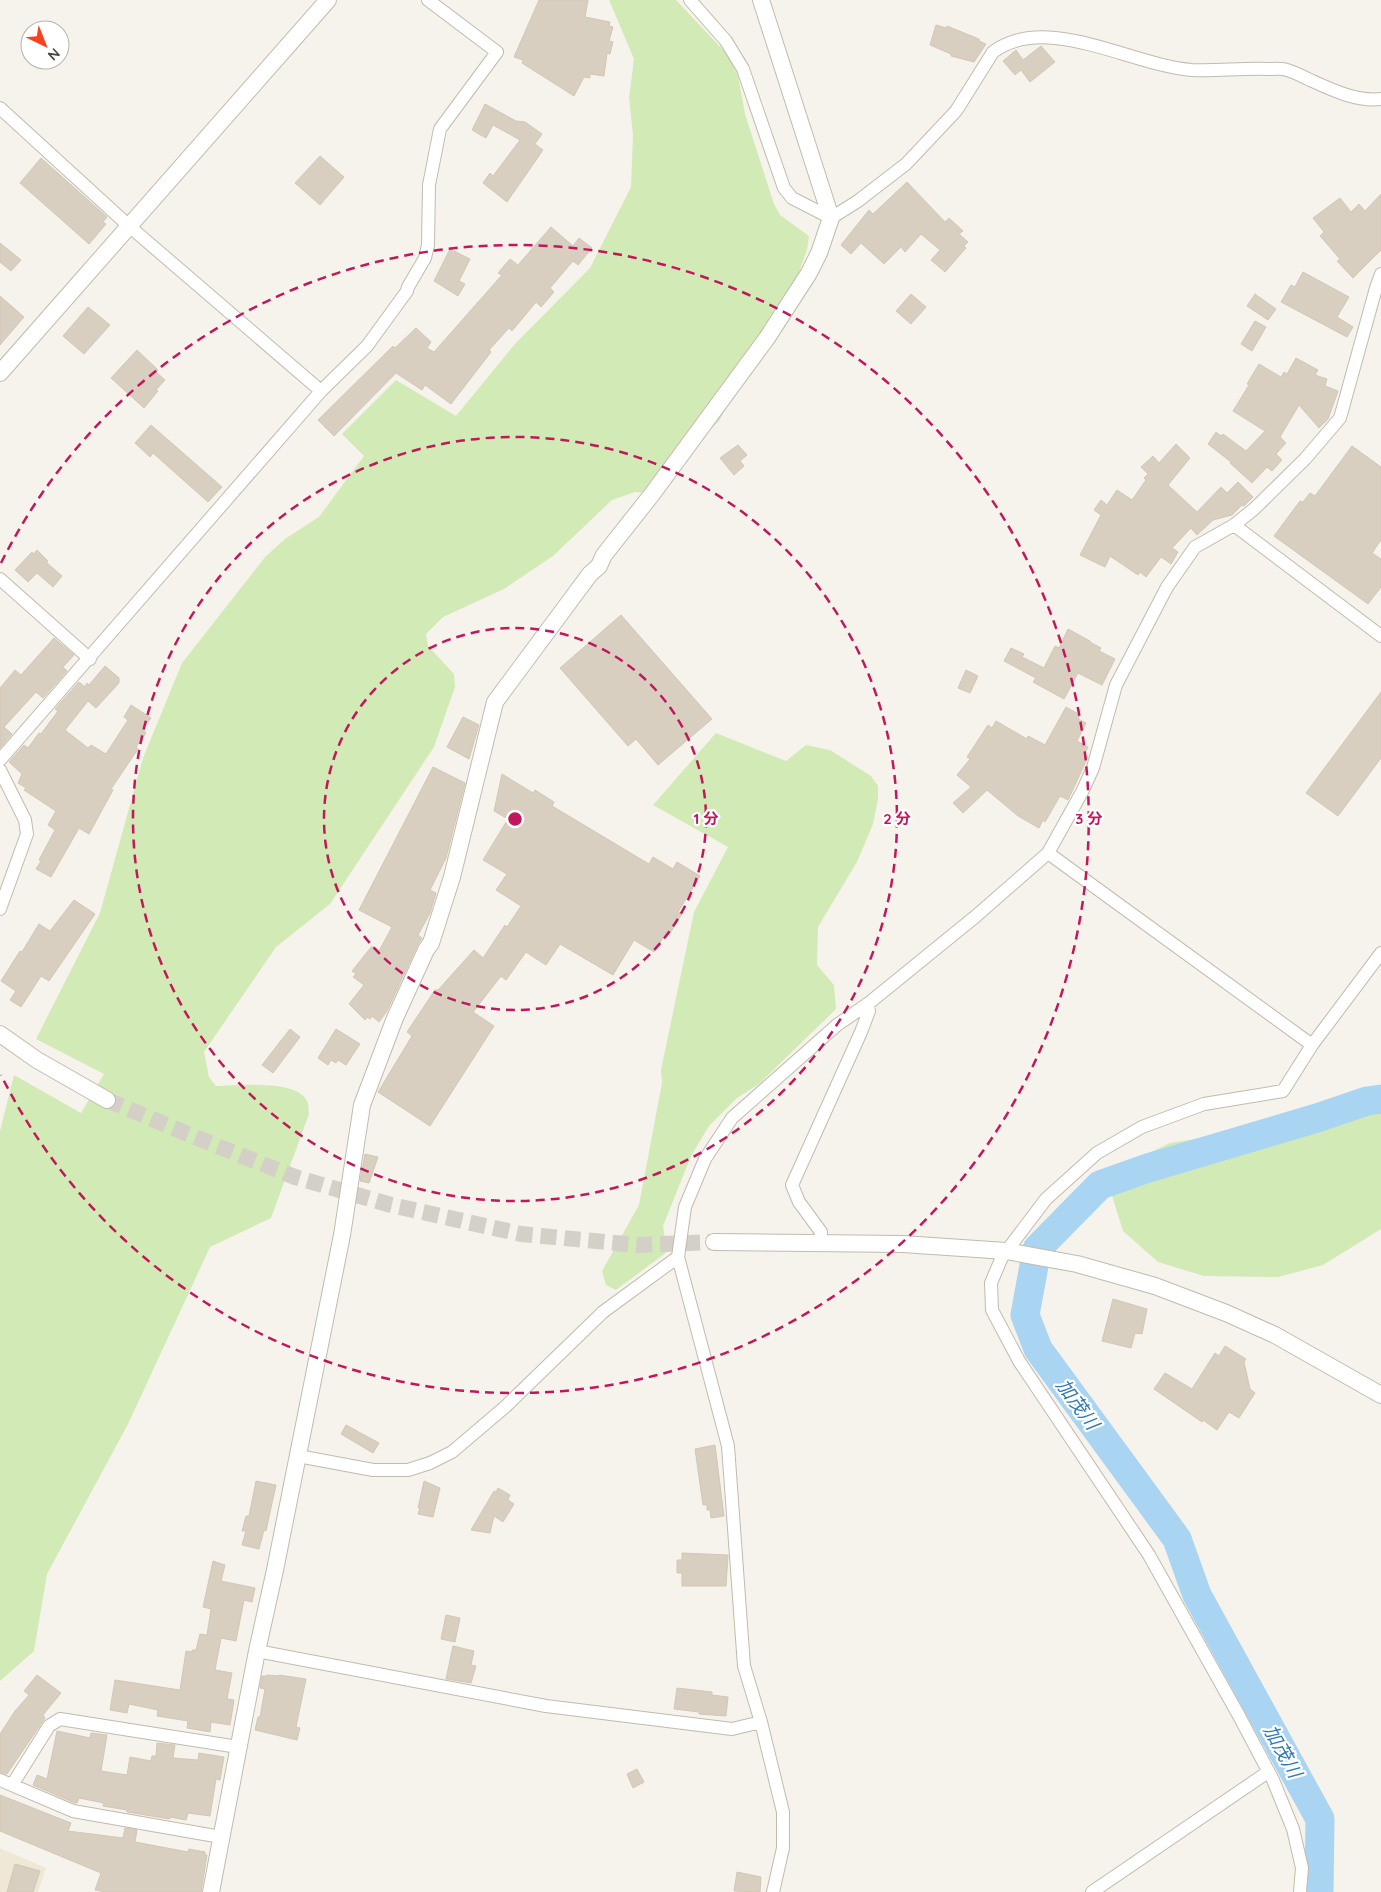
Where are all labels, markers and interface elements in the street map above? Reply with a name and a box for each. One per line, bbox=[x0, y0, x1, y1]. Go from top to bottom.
north arrow bbox=[20, 20, 70, 70]
text: N bbox=[44, 44, 64, 65]
text: 1 分 bbox=[693, 809, 719, 828]
text: 2 分 bbox=[883, 809, 911, 828]
text: 3 分 bbox=[1075, 809, 1103, 828]
centre of rings bbox=[506, 810, 524, 828]
water label: 加茂川 bbox=[1052, 1374, 1106, 1436]
water label: 加茂川 bbox=[1259, 1720, 1308, 1783]

